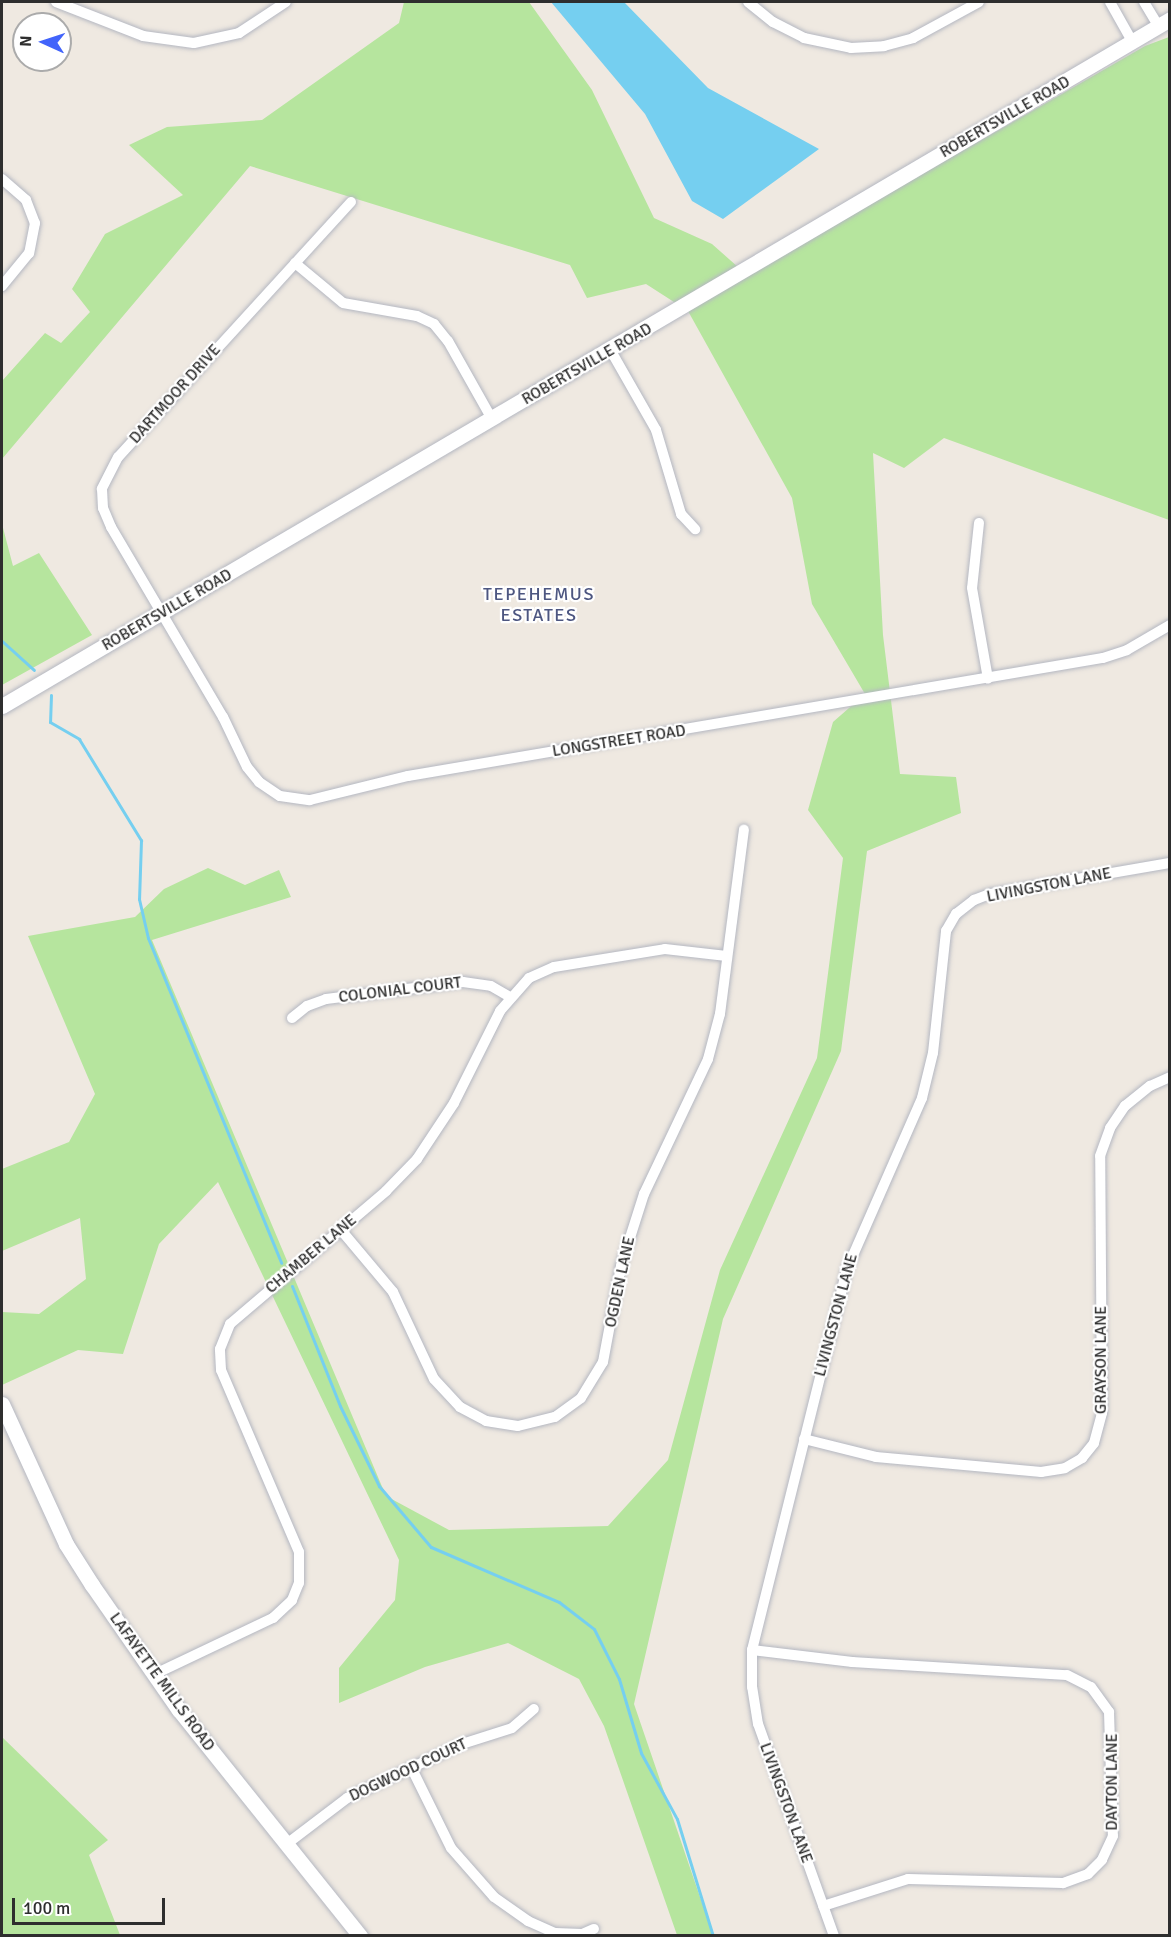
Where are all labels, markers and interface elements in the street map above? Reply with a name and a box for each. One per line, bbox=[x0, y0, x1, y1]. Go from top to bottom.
north arrow bbox=[12, 12, 72, 72]
text: N bbox=[16, 35, 36, 47]
street label: ROBERTSVILLE ROAD bbox=[937, 72, 1073, 162]
street label: ROBERTSVILLE ROAD bbox=[519, 319, 655, 409]
street label: DARTMOOR DRIVE bbox=[125, 340, 225, 448]
street label: ROBERTSVILLE ROAD bbox=[99, 565, 235, 655]
district label: TEPEHEMUS ESTATES bbox=[483, 584, 595, 626]
street label: LONGSTREET ROAD bbox=[551, 721, 687, 761]
street label: LIVINGSTON LANE bbox=[985, 863, 1113, 907]
street label: COLONIAL COURT bbox=[337, 973, 463, 1007]
street label: CHAMBER LANE bbox=[262, 1210, 360, 1298]
street label: OGDEN LANE bbox=[601, 1235, 639, 1329]
street label: LIVINGSTON LANE bbox=[810, 1251, 862, 1379]
street label: GRAYSON LANE bbox=[1091, 1306, 1111, 1414]
street label: LAFAYETTE MILLS ROAD bbox=[105, 1609, 219, 1755]
street label: DAYTON LANE bbox=[1102, 1733, 1122, 1831]
street label: DOGWOOD COURT bbox=[346, 1734, 470, 1806]
street label: LIVINGSTON LANE bbox=[755, 1740, 817, 1866]
scale bar bbox=[15, 1886, 168, 1924]
text: 100 m bbox=[23, 1897, 70, 1919]

